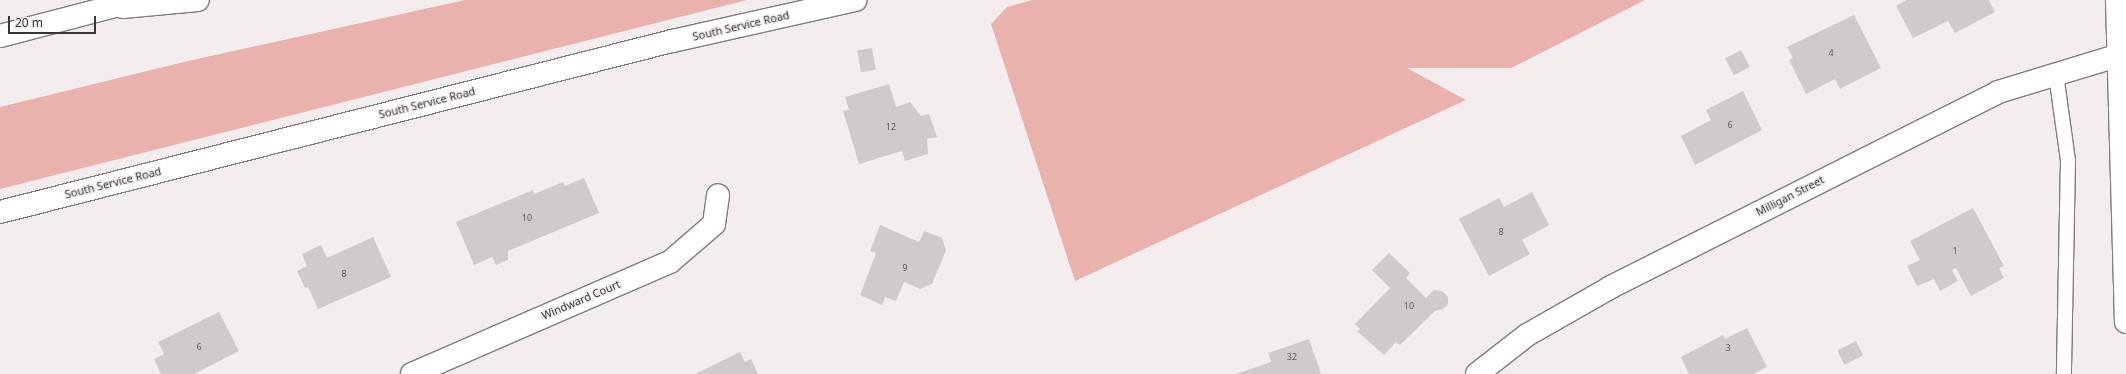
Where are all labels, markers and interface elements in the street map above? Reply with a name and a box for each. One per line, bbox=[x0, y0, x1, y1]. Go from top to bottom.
scale bar bbox=[10, 8, 98, 34]
street label: South Service Road bbox=[691, 8, 791, 44]
text: 20 m bbox=[15, 14, 43, 31]
house number: 4 bbox=[1828, 48, 1834, 58]
street label: South Service Road bbox=[377, 85, 477, 121]
house number: 6 bbox=[1727, 120, 1733, 130]
house number: 12 bbox=[886, 122, 896, 132]
street label: South Service Road bbox=[63, 165, 163, 201]
street label: Milligan Street bbox=[1754, 173, 1826, 219]
house number: 10 bbox=[522, 213, 532, 223]
house number: 8 bbox=[1498, 227, 1504, 237]
house number: 1 bbox=[1952, 246, 1958, 256]
house number: 9 bbox=[902, 263, 908, 273]
house number: 8 bbox=[341, 269, 347, 279]
street label: Windward Court bbox=[540, 277, 622, 323]
house number: 10 bbox=[1404, 301, 1414, 311]
house number: 6 bbox=[196, 342, 202, 352]
house number: 3 bbox=[1725, 343, 1731, 353]
house number: 32 bbox=[1287, 352, 1297, 362]

